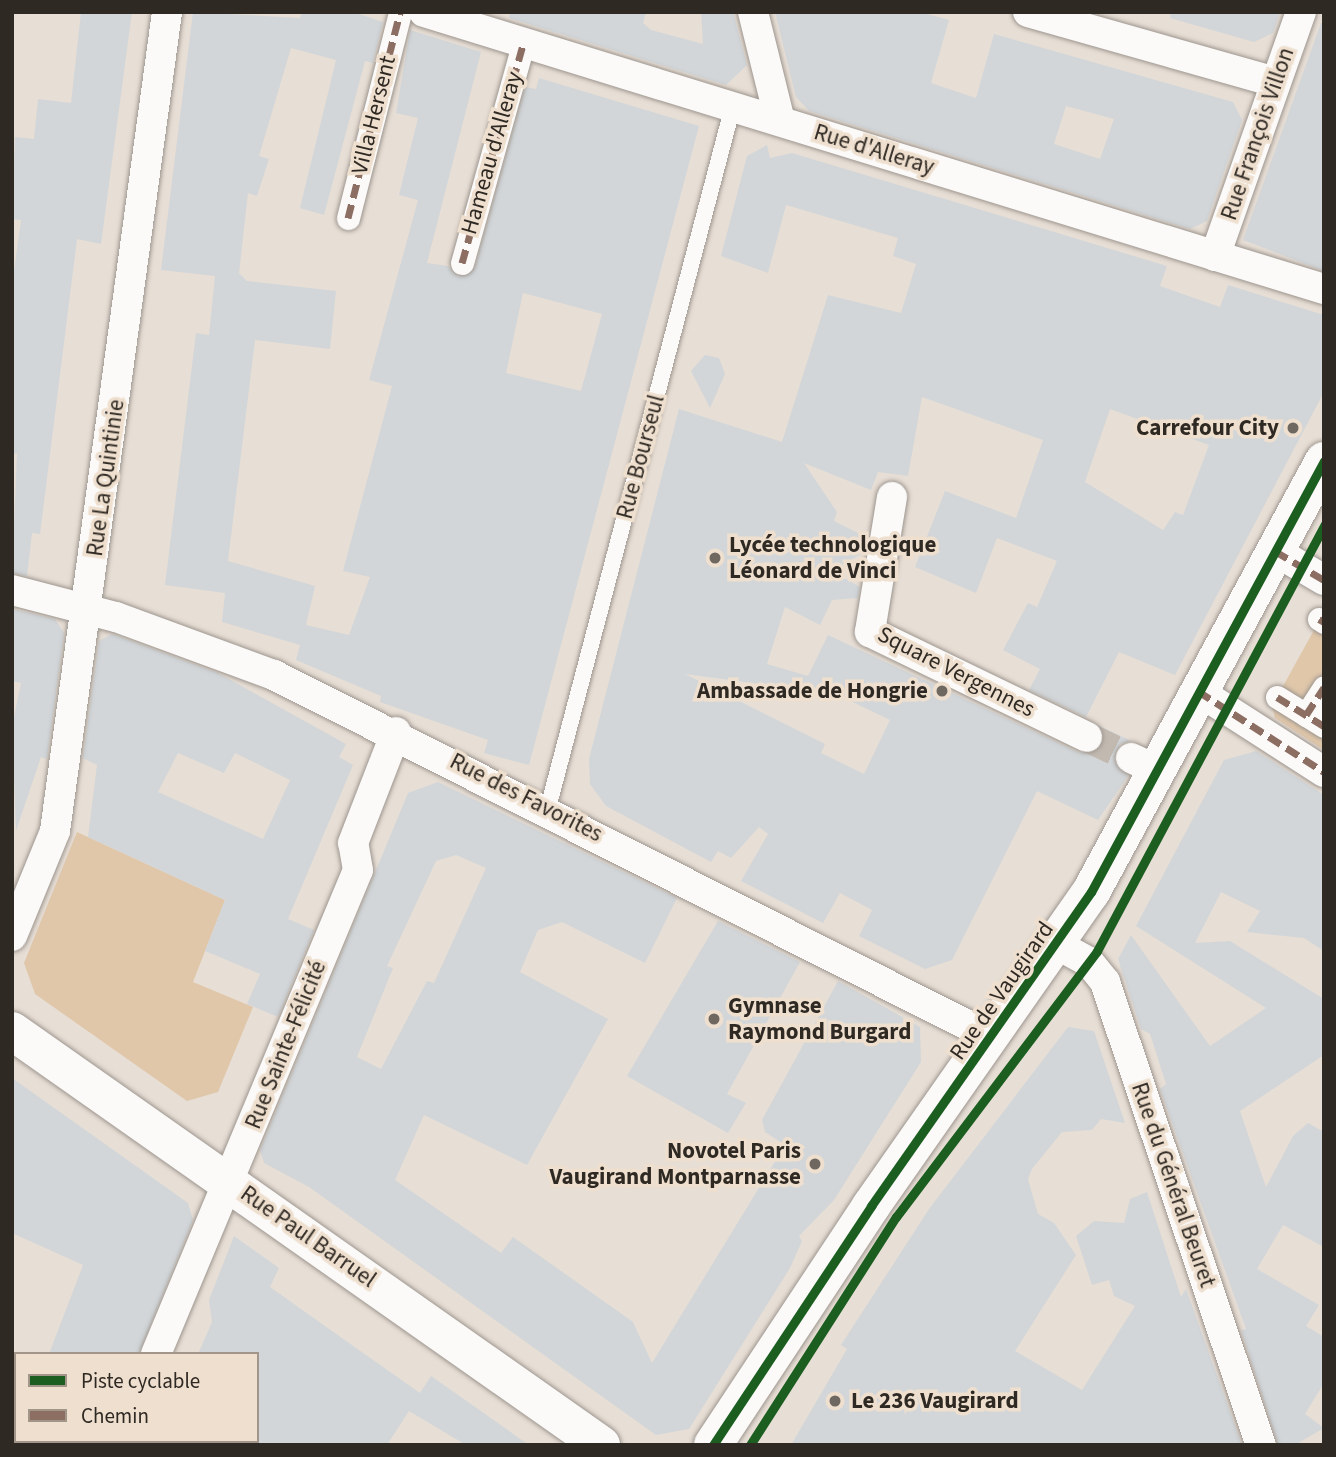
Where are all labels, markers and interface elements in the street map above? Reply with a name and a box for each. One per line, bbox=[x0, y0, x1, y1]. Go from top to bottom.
street label: Rue François Villon bbox=[1216, 44, 1300, 224]
street label: Villa Hersent bbox=[346, 53, 402, 177]
street label: Hameau d'Alleray bbox=[456, 68, 528, 238]
street label: Rue d'Alleray bbox=[811, 119, 937, 181]
street label: Rue Bourseul bbox=[611, 392, 671, 522]
street label: Rue La Quintinie bbox=[81, 398, 131, 558]
place label: Carrefour City bbox=[1136, 414, 1279, 442]
marker: Carrefour City bbox=[1285, 420, 1301, 436]
place label: Lycée technologique Léonard de Vinci bbox=[729, 531, 936, 585]
marker: Lycée technologique Léonard de Vinci bbox=[707, 550, 723, 566]
street label: Square Vergennes bbox=[873, 621, 1039, 723]
place label: Ambassade de Hongrie bbox=[697, 677, 928, 705]
marker: Ambassade de Hongrie bbox=[934, 683, 950, 699]
street label: Rue des Favorites bbox=[445, 748, 607, 848]
street label: Rue de Vaugirard bbox=[944, 916, 1060, 1066]
street label: Rue Sainte-Félicité bbox=[240, 957, 332, 1133]
place label: Gymnase Raymond Burgard bbox=[728, 992, 911, 1046]
marker: Gymnase Raymond Burgard bbox=[706, 1011, 722, 1027]
street label: Rue du Général Beuret bbox=[1125, 1079, 1221, 1291]
place label: Novotel Paris Vaugirand Montparnasse bbox=[550, 1137, 801, 1191]
marker: Novotel Paris Vaugirand Montparnasse bbox=[807, 1156, 823, 1172]
street label: Rue Paul Barruel bbox=[235, 1180, 381, 1294]
legend bbox=[14, 1352, 259, 1443]
text: Piste cyclable bbox=[81, 1366, 200, 1396]
place label: Le 236 Vaugirard bbox=[851, 1387, 1019, 1415]
marker: Le 236 Vaugirard bbox=[825, 1391, 845, 1411]
text: Chemin bbox=[81, 1401, 149, 1431]

